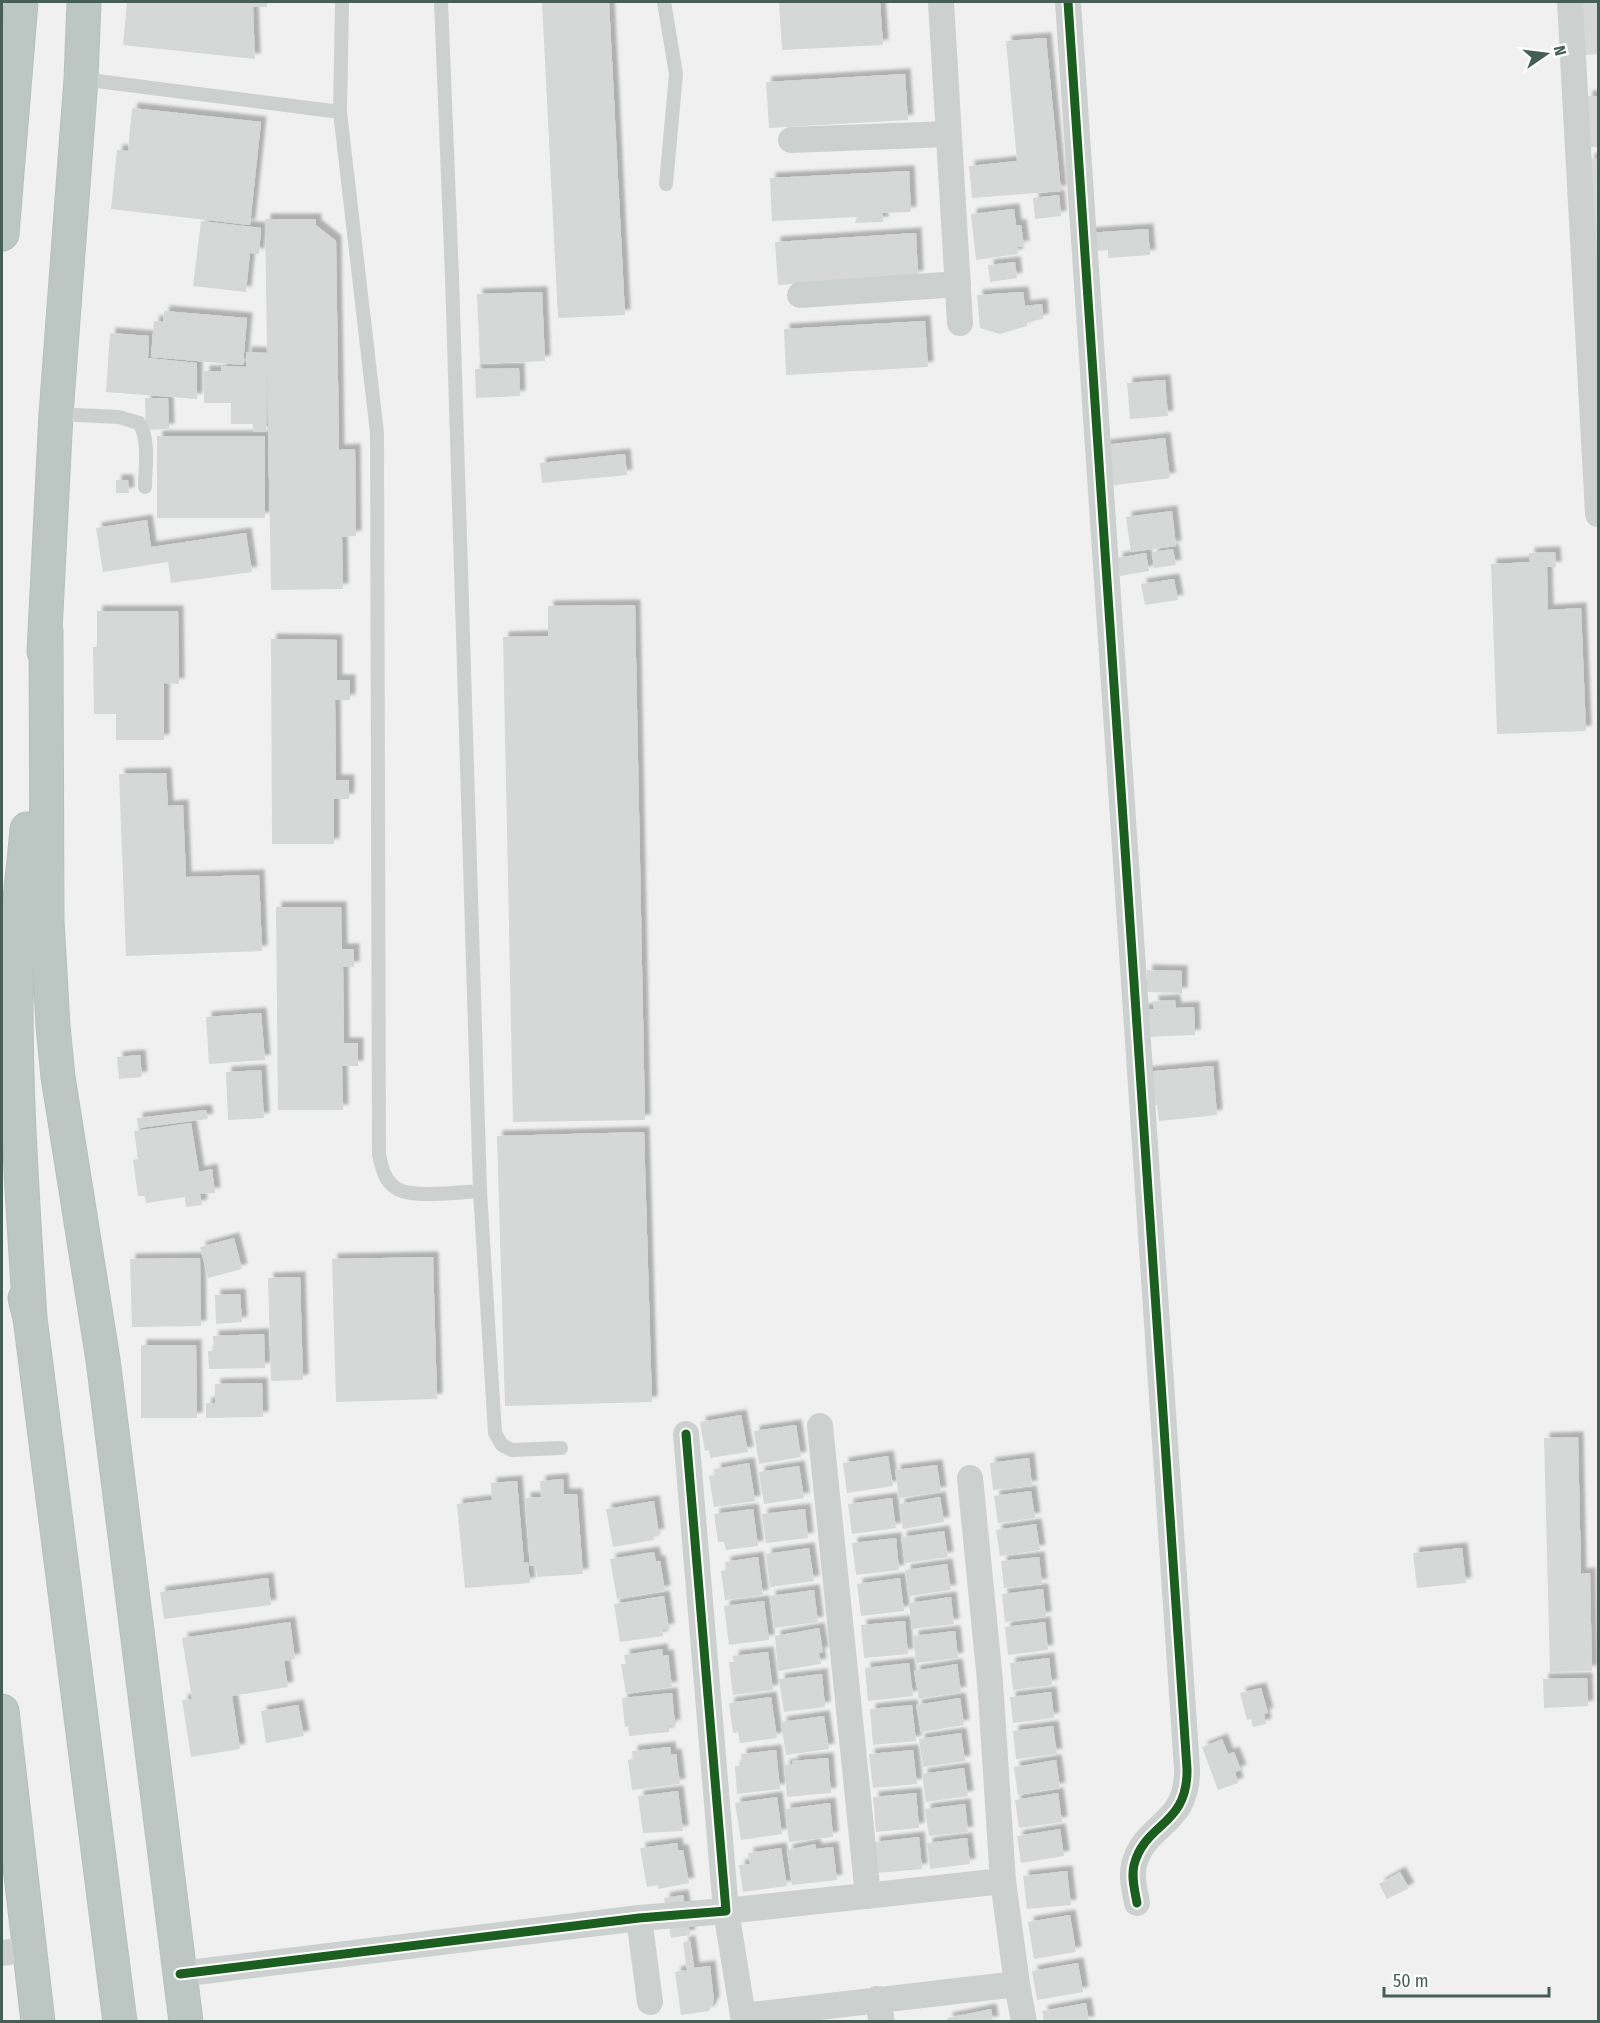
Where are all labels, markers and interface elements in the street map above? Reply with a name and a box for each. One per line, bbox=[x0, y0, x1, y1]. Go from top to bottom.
north arrow bbox=[1516, 24, 1576, 84]
text: N bbox=[1550, 44, 1570, 57]
scale bar bbox=[1384, 1960, 1549, 1998]
text: 50 m bbox=[1393, 1970, 1429, 1992]

